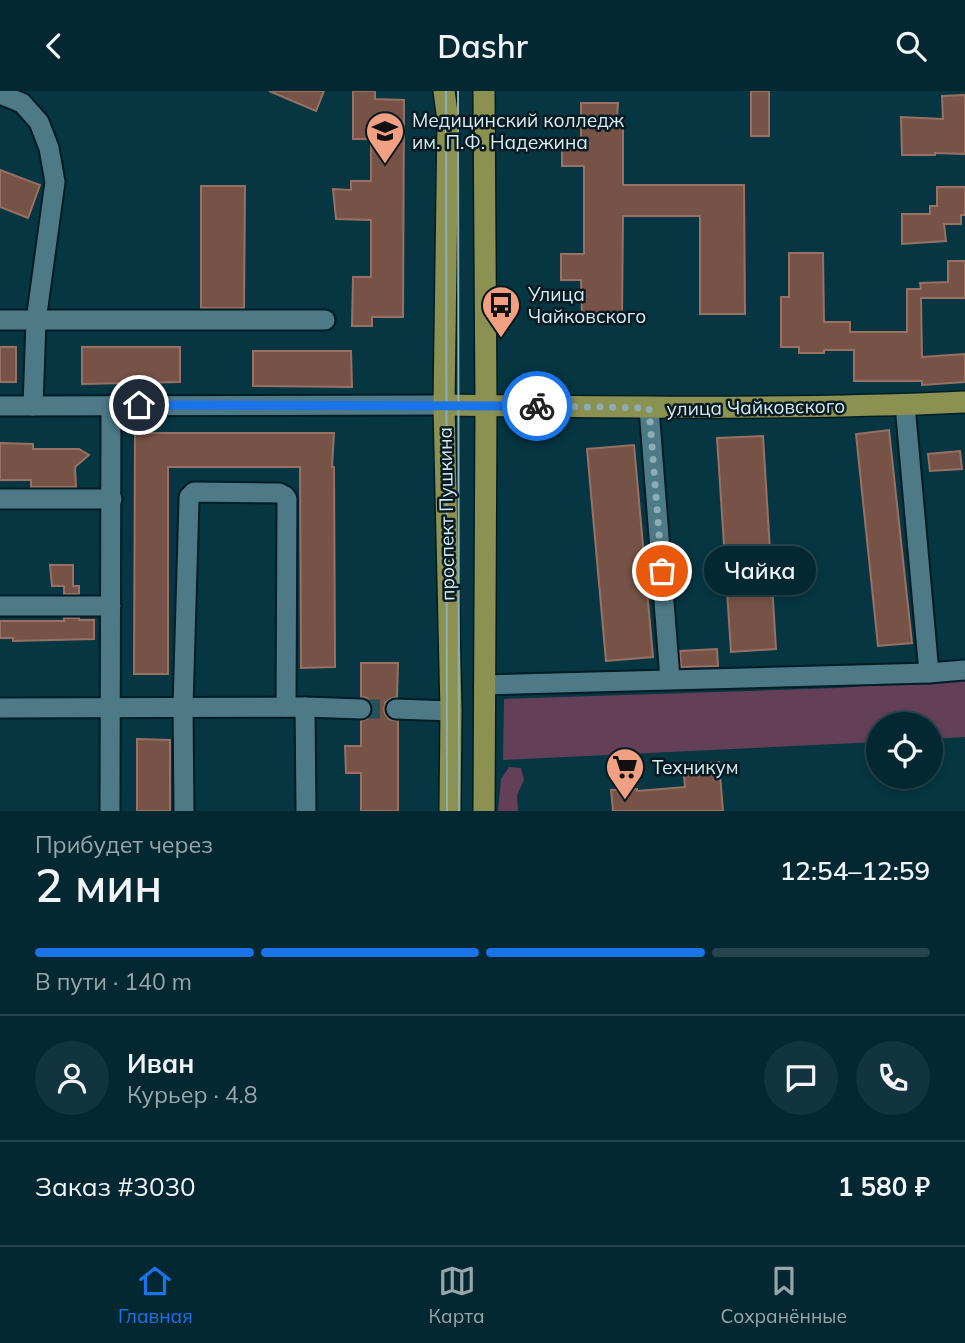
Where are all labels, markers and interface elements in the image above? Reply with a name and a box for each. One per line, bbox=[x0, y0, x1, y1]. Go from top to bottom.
text: Dashr bbox=[437, 26, 528, 66]
icon: back bbox=[35, 27, 73, 65]
icon: search bbox=[892, 27, 930, 65]
place label: Медицинский колледж им. П.Ф. Надежина bbox=[412, 108, 625, 154]
school or university icon: Медицинский колледж им. П.Ф. Надежина bbox=[364, 110, 406, 165]
place label: Улица Чайковского bbox=[527, 282, 646, 328]
bus stop icon: Улица Чайковского bbox=[480, 284, 522, 339]
courier bbox=[502, 371, 572, 441]
pin bbox=[109, 375, 169, 435]
icon: home bbox=[120, 386, 158, 424]
icon: bike bbox=[518, 387, 556, 425]
street label: улица Чайковского bbox=[667, 393, 845, 421]
street label: проспект Пушкина bbox=[432, 427, 460, 601]
pin bbox=[632, 541, 692, 601]
callout: Чайка bbox=[704, 547, 816, 595]
icon: bag bbox=[643, 552, 681, 590]
text: Чайка bbox=[724, 556, 796, 585]
map controls bbox=[866, 712, 943, 789]
button: locate bbox=[866, 712, 943, 789]
supermarket icon: Техникум bbox=[604, 746, 646, 801]
place label: Техникум bbox=[652, 755, 739, 779]
text: Прибудет через bbox=[35, 830, 213, 859]
text: 12:54–12:59 bbox=[780, 854, 930, 887]
text: 2 мин bbox=[35, 856, 162, 914]
text: В пути · 140 m bbox=[35, 967, 192, 996]
button: person bbox=[35, 1041, 109, 1115]
button: chat bbox=[764, 1041, 838, 1115]
button: phone bbox=[856, 1041, 930, 1115]
text: Иван bbox=[127, 1047, 194, 1080]
text: Курьер · 4.8 bbox=[127, 1080, 258, 1109]
text: Заказ #3030 bbox=[35, 1170, 196, 1203]
text: 1 580 ₽ bbox=[838, 1170, 930, 1203]
tab: Главная bbox=[118, 1262, 193, 1328]
tab: Карта bbox=[429, 1262, 485, 1328]
tab: Сохранённые bbox=[721, 1262, 847, 1328]

